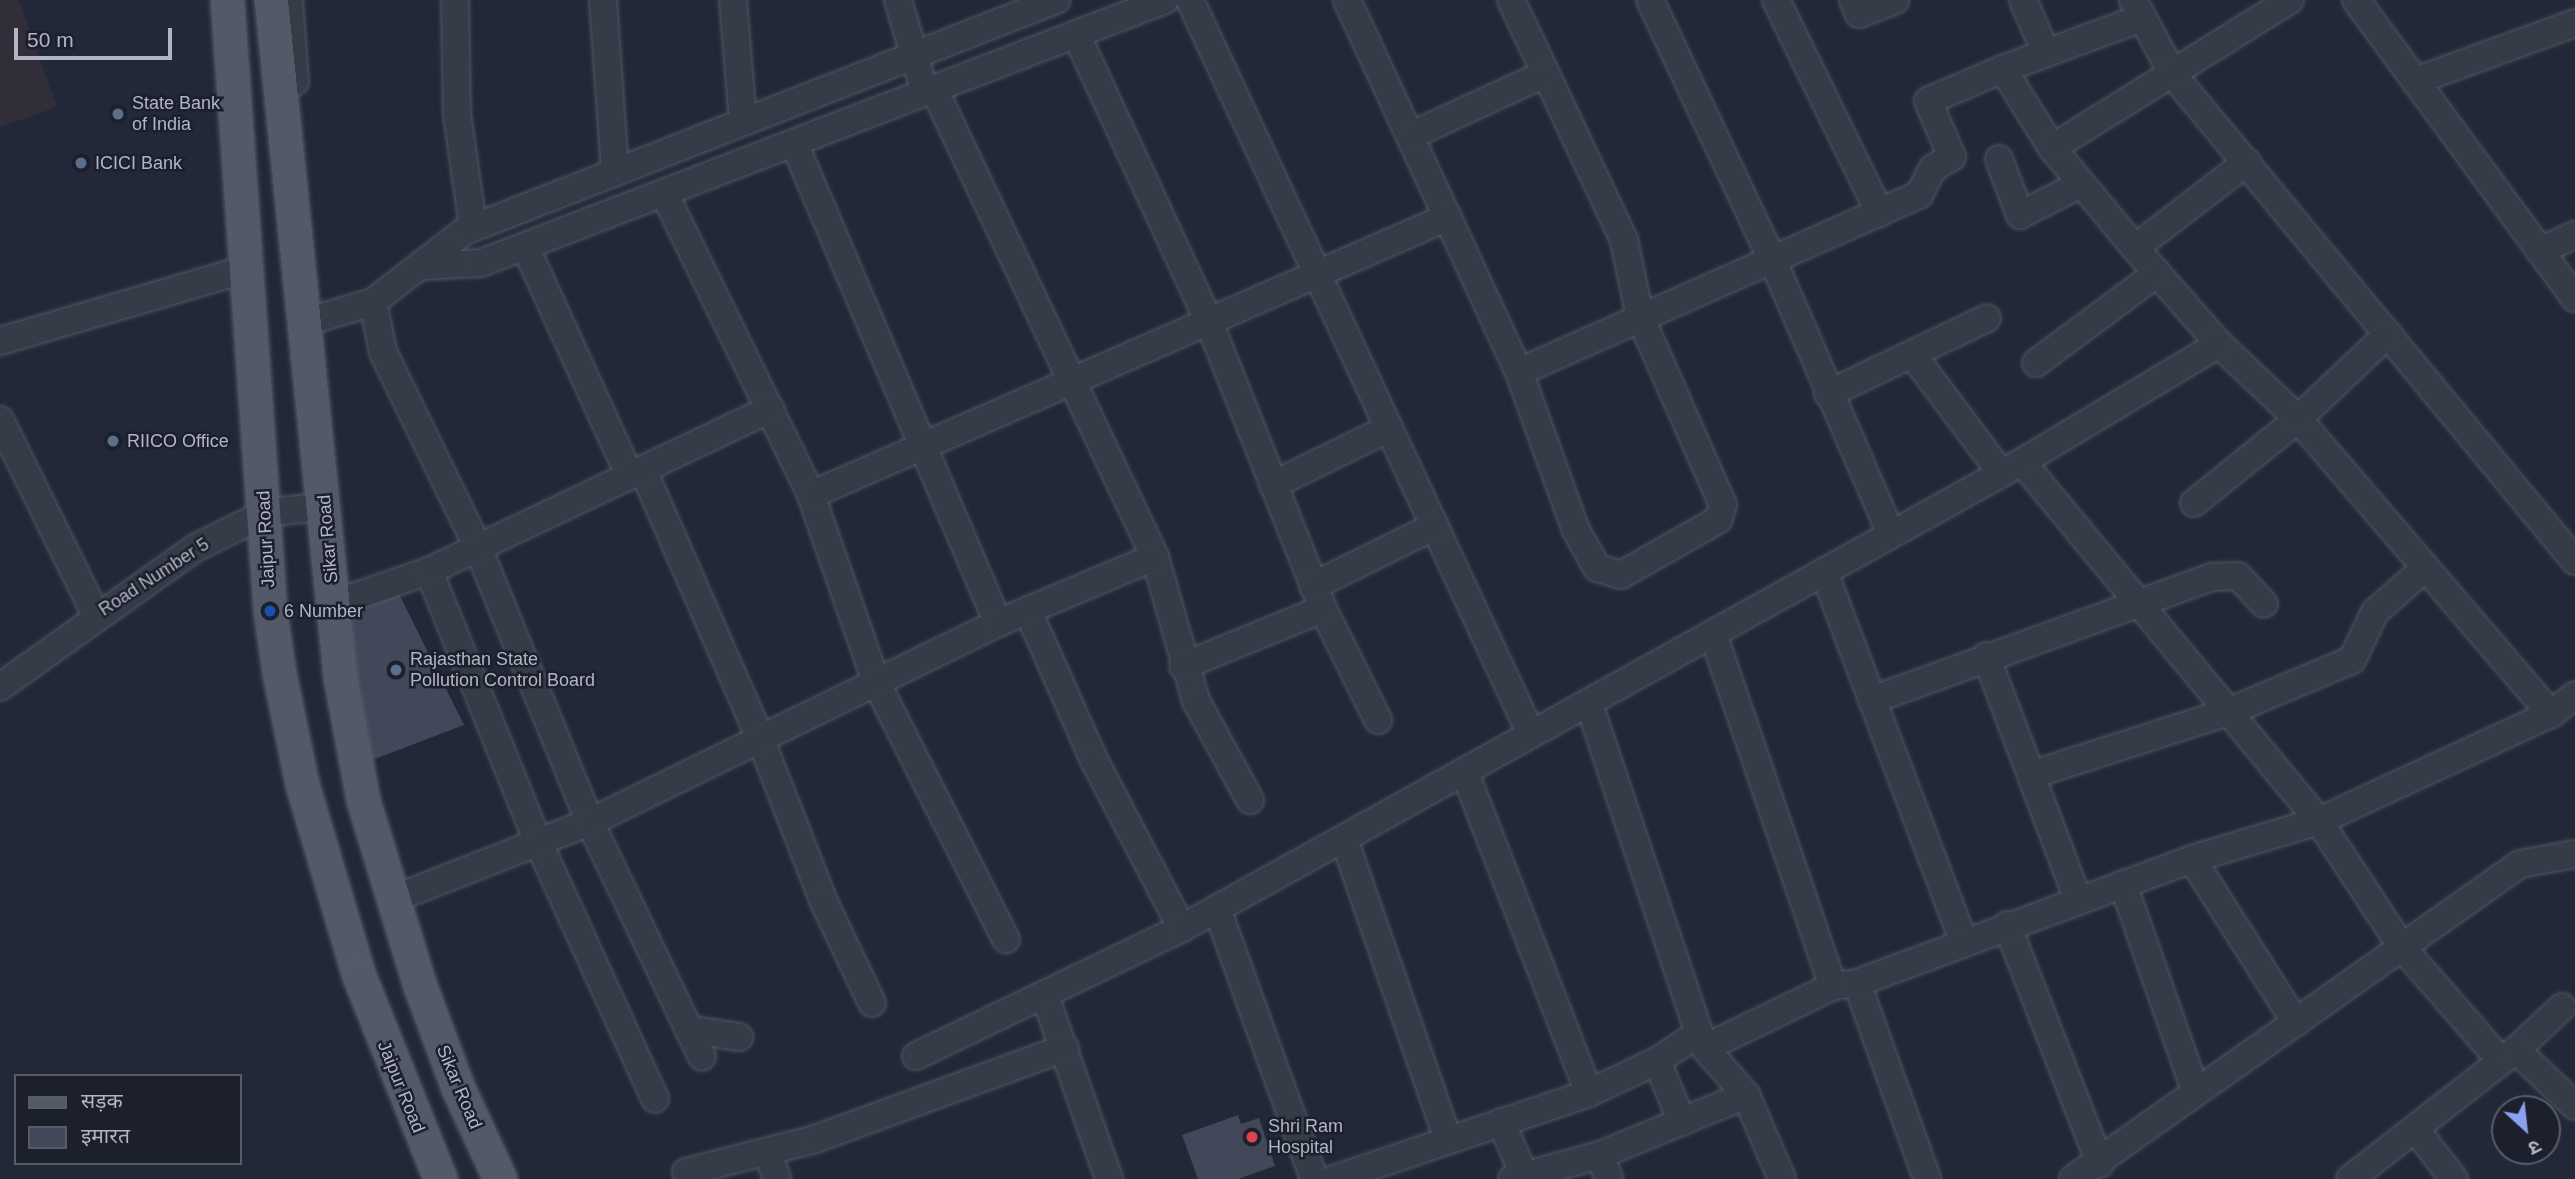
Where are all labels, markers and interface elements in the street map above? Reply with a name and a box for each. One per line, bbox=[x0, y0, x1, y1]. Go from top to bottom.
scale bar bbox=[18, 14, 175, 58]
text: 50 m bbox=[27, 28, 74, 51]
place label: State Bank of India bbox=[132, 93, 220, 136]
marker: State Bank of India bbox=[110, 106, 126, 122]
place label: ICICI Bank bbox=[95, 152, 182, 174]
marker: ICICI Bank bbox=[73, 155, 89, 171]
place label: RIICO Office bbox=[127, 430, 229, 452]
marker: RIICO Office bbox=[105, 433, 121, 449]
street label: Jaipur Road bbox=[253, 490, 279, 588]
street label: Sikar Road bbox=[313, 494, 343, 584]
street label: Road Number 5 bbox=[95, 533, 213, 621]
place label: 6 Number bbox=[284, 600, 363, 622]
marker: 6 Number bbox=[262, 603, 278, 619]
place label: Rajasthan State Pollution Control Board bbox=[410, 649, 595, 692]
marker: Rajasthan State Pollution Control Board bbox=[388, 662, 404, 678]
street label: Jaipur Road bbox=[373, 1038, 429, 1136]
street label: Sikar Road bbox=[432, 1042, 486, 1132]
legend bbox=[14, 1074, 242, 1165]
text: सड़क bbox=[81, 1089, 123, 1112]
north arrow bbox=[2491, 1095, 2561, 1165]
place label: Shri Ram Hospital bbox=[1268, 1116, 1343, 1158]
text: इमारत bbox=[81, 1124, 130, 1147]
marker: Shri Ram Hospital bbox=[1242, 1127, 1262, 1147]
text: उ bbox=[2525, 1135, 2545, 1159]

